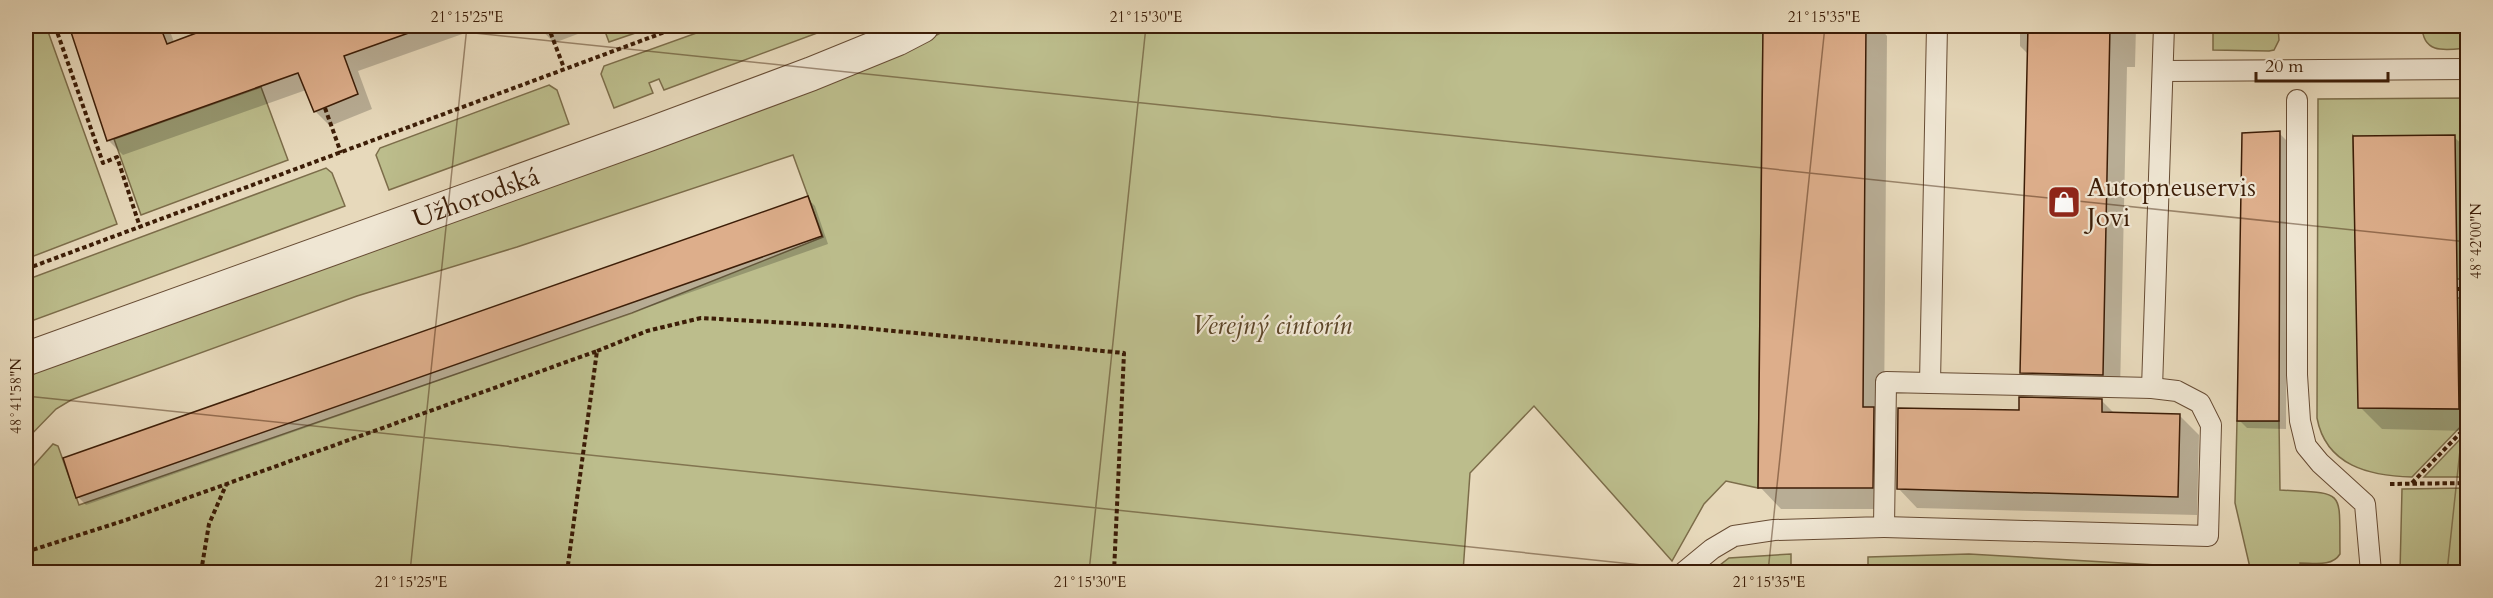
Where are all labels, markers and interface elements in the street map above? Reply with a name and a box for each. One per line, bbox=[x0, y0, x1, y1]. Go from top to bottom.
text: 21°15'25"E bbox=[431, 7, 503, 27]
text: 21°15'30"E bbox=[1110, 7, 1182, 27]
text: 21°15'35"E bbox=[1788, 7, 1860, 27]
scale bar bbox=[2256, 45, 2388, 83]
text: 20 m bbox=[2265, 54, 2304, 79]
street label: Užhorodská bbox=[407, 158, 544, 236]
place label: Autopneuservis Jovi bbox=[2083, 170, 2256, 235]
shop icon: Autopneuservis Jovi bbox=[2046, 184, 2082, 220]
text: 48°42'00"N bbox=[2466, 203, 2486, 279]
park label: Verejný cintorín bbox=[1192, 308, 1352, 343]
text: 48°41'58"N bbox=[6, 358, 26, 434]
text: 21°15'25"E bbox=[375, 572, 447, 592]
text: 21°15'30"E bbox=[1054, 572, 1126, 592]
text: 21°15'35"E bbox=[1733, 572, 1805, 592]

